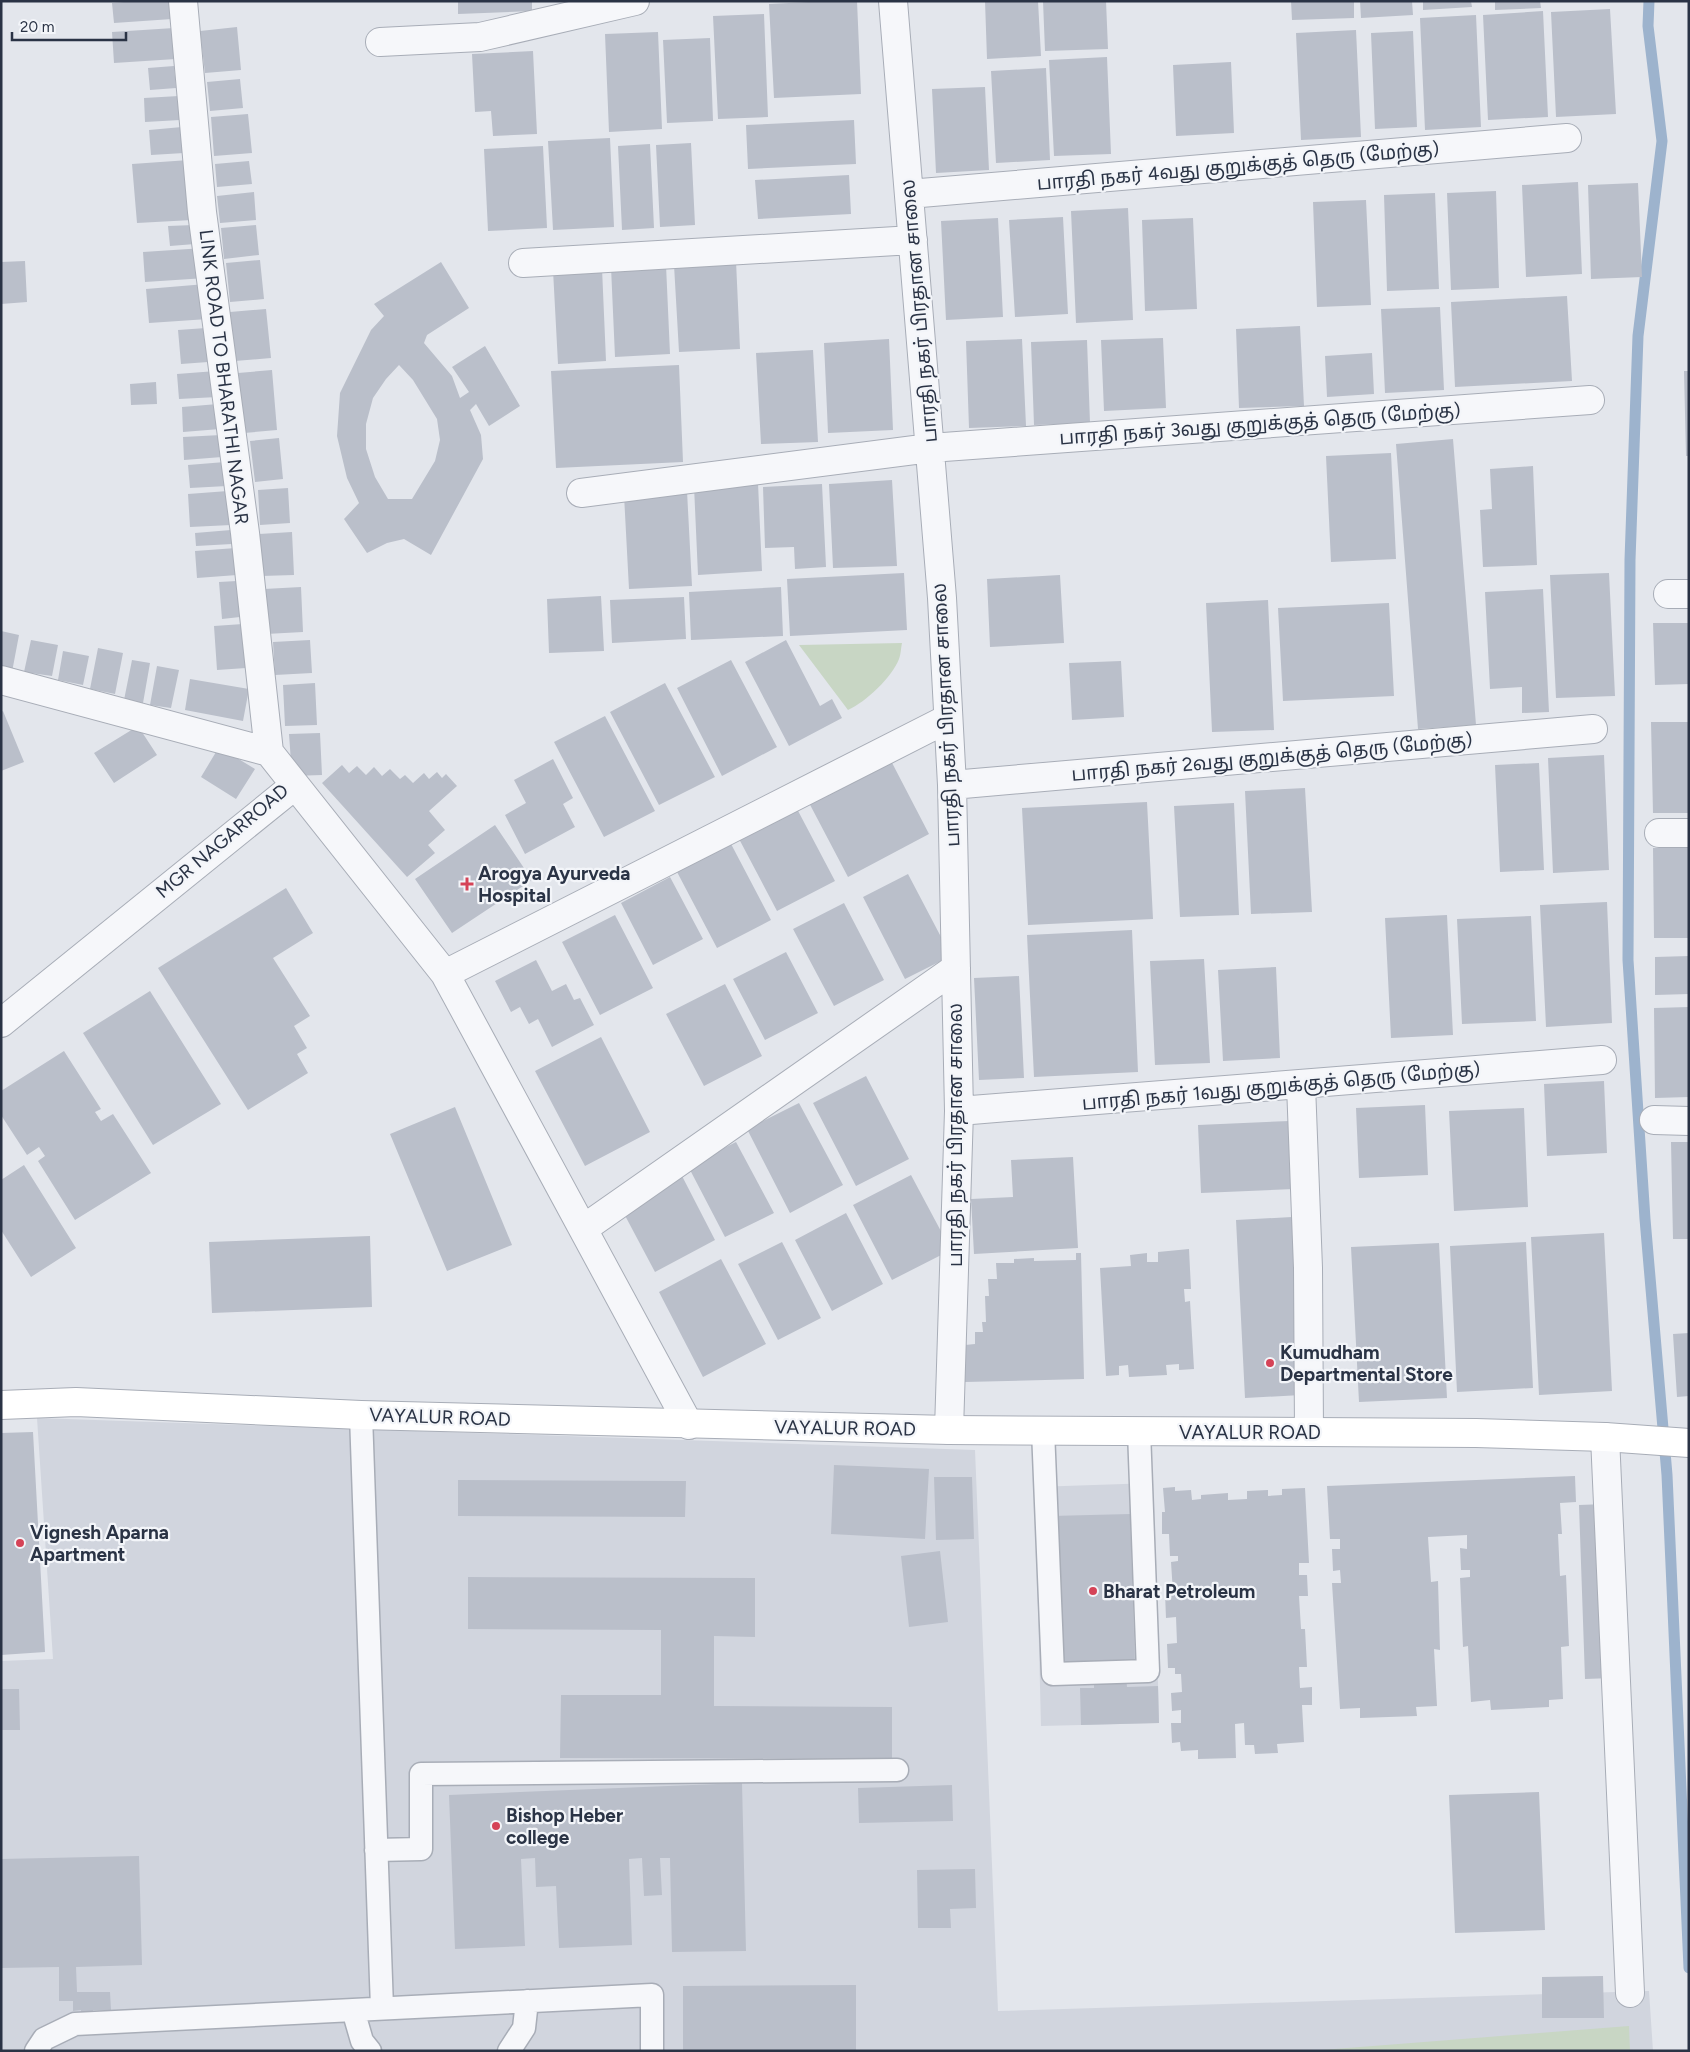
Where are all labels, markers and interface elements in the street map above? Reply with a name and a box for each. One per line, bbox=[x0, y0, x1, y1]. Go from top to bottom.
scale bar bbox=[12, 10, 126, 42]
text: 20 m bbox=[20, 18, 54, 36]
street label: பாரதி நகர் 4வது குறுக்குத் தெரு (மேற்கு) bbox=[1036, 137, 1440, 197]
street label: பாரதி நகர் பிரதான சாலை bbox=[896, 178, 943, 444]
street label: LINK ROAD TO BHARATHI NAGAR bbox=[194, 228, 254, 526]
street label: பாரதி நகர் 3வது குறுக்குத் தெரு (மேற்கு) bbox=[1059, 399, 1462, 451]
street label: பாரதி நகர் பிரதான சாலை bbox=[928, 582, 965, 848]
street label: பாரதி நகர் 2வது குறுக்குத் தெரு (மேற்கு) bbox=[1071, 728, 1474, 788]
street label: MGR NAGARROAD bbox=[151, 779, 293, 903]
place label: Arogya Ayurveda Hospital bbox=[478, 862, 630, 907]
marker: Arogya Ayurveda Hospital bbox=[460, 877, 474, 891]
street label: பாரதி நகர் பிரதான சாலை bbox=[944, 1003, 968, 1267]
street label: பாரதி நகர் 1வது குறுக்குத் தெரு (மேற்கு) bbox=[1081, 1057, 1481, 1117]
place label: Kumudham Departmental Store bbox=[1280, 1341, 1453, 1386]
marker: Kumudham Departmental Store bbox=[1264, 1357, 1276, 1369]
street label: VAYALUR ROAD bbox=[369, 1403, 511, 1431]
street label: VAYALUR ROAD bbox=[774, 1415, 916, 1441]
street label: VAYALUR ROAD bbox=[1179, 1421, 1321, 1444]
place label: Vignesh Aparna Apartment bbox=[30, 1521, 169, 1566]
marker: Vignesh Aparna Apartment bbox=[14, 1537, 26, 1549]
place label: Bharat Petroleum bbox=[1103, 1580, 1255, 1603]
marker: Bharat Petroleum bbox=[1087, 1585, 1099, 1597]
place label: Bishop Heber college bbox=[506, 1804, 623, 1849]
marker: Bishop Heber college bbox=[490, 1820, 502, 1832]

